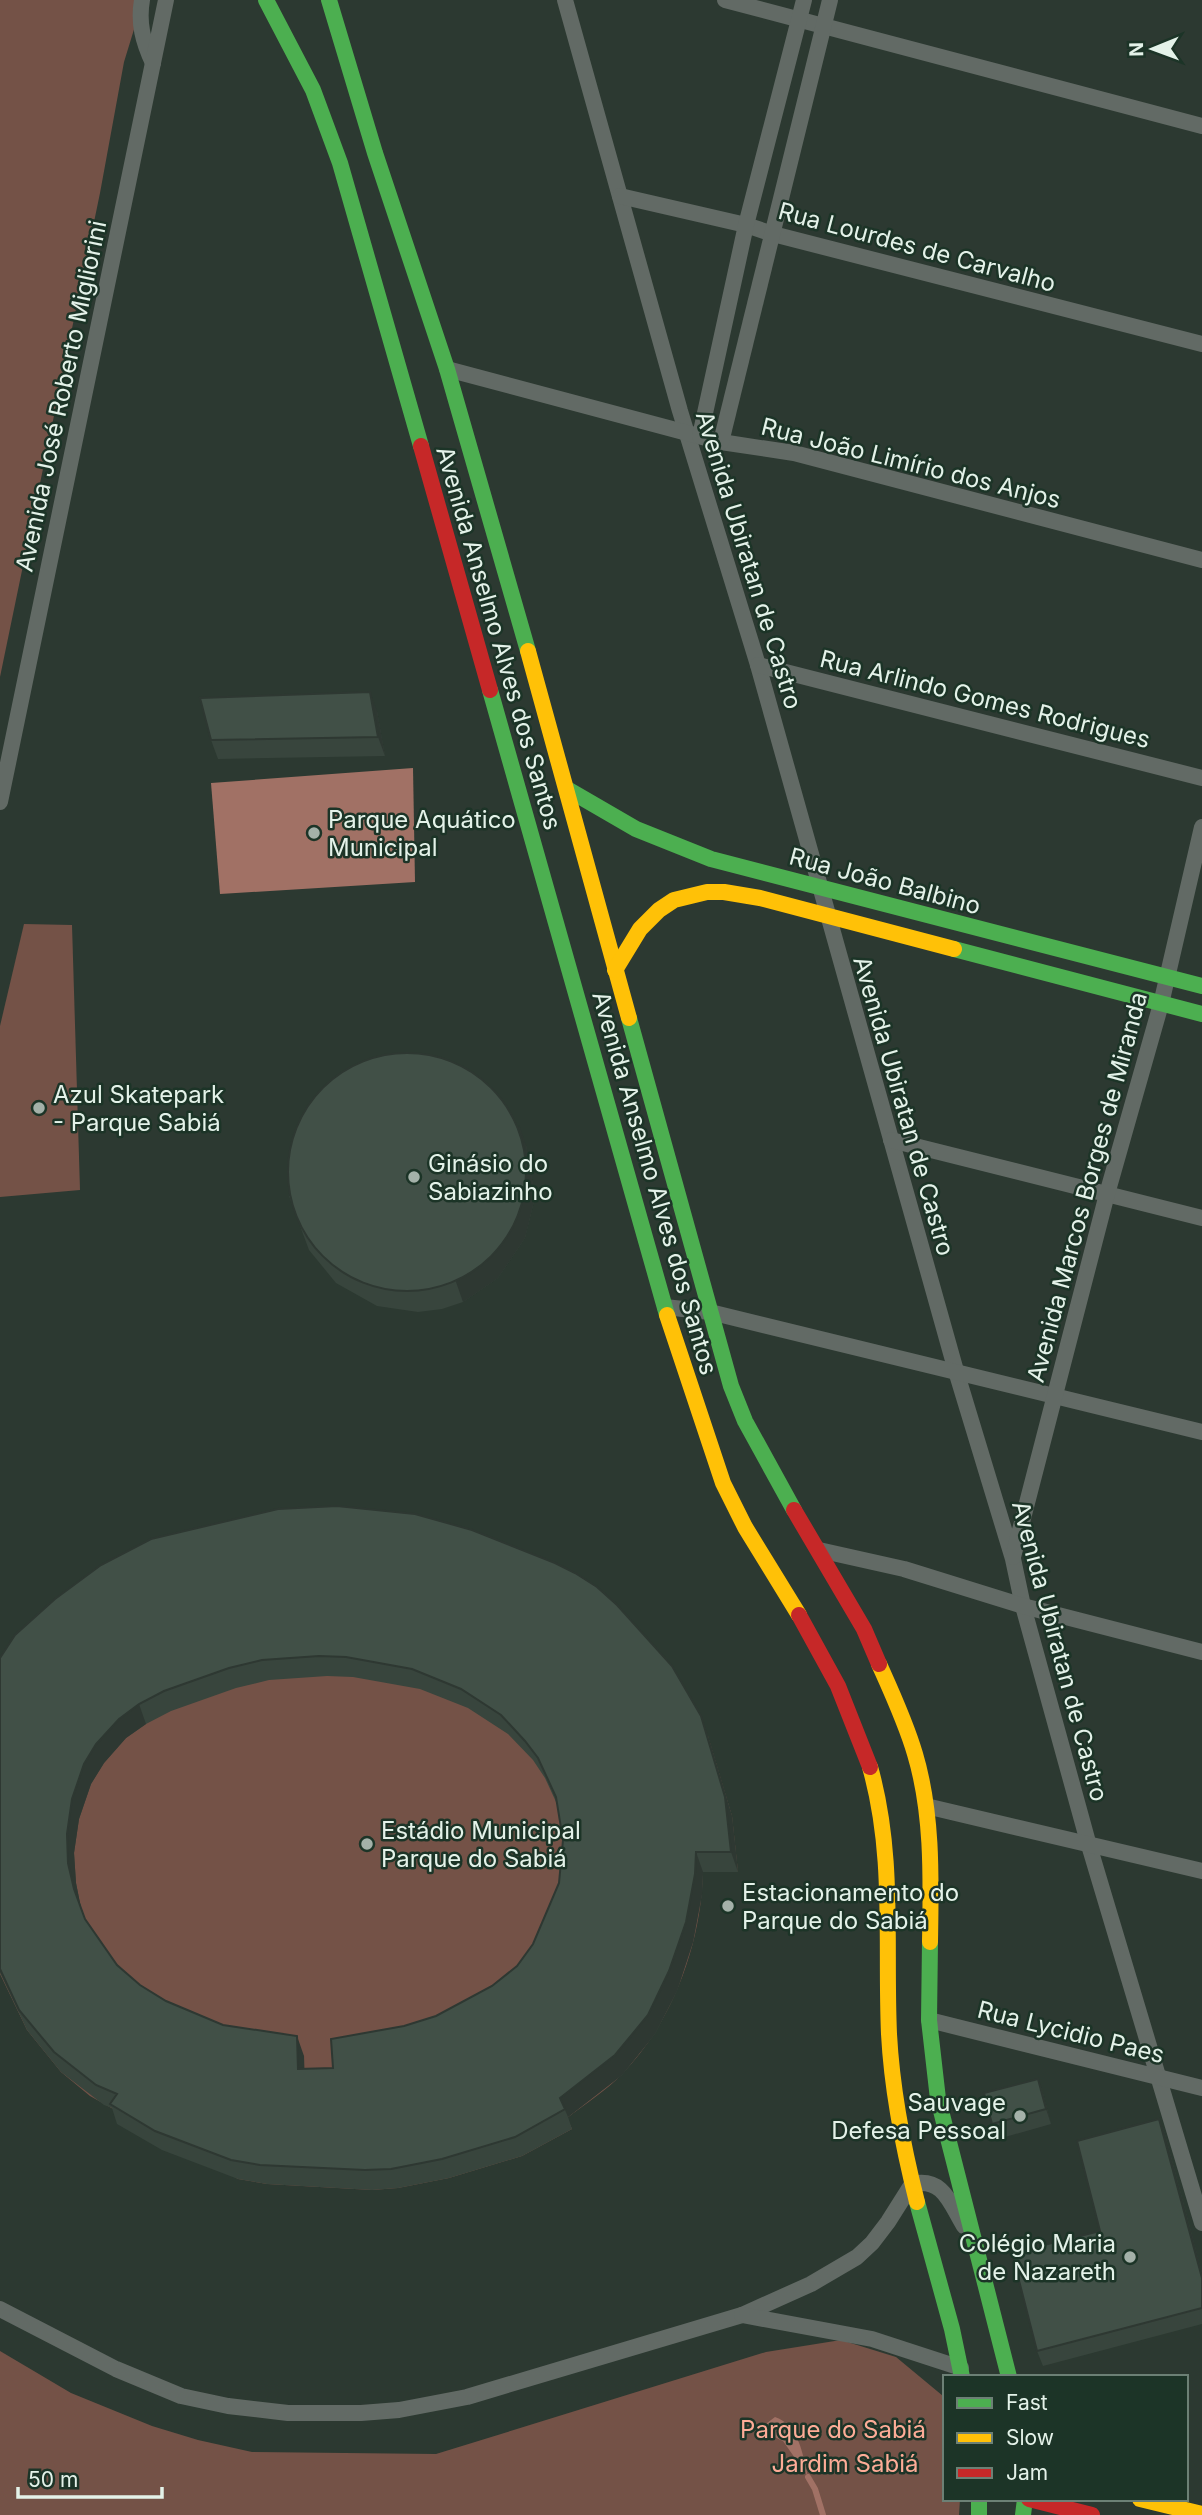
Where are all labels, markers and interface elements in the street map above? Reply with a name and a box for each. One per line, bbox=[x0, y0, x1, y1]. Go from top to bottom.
north arrow bbox=[1118, 14, 1188, 84]
text: N bbox=[1125, 42, 1148, 57]
street label: Rua Lourdes de Carvalho bbox=[775, 196, 1059, 298]
street label: Avenida José Roberto Migliorini bbox=[10, 218, 112, 574]
street label: Avenida Ubiratan de Castro bbox=[690, 407, 808, 713]
street label: Rua João Limírio dos Anjos bbox=[758, 412, 1064, 514]
street label: Avenida Anselmo Alves dos Santos bbox=[430, 443, 568, 833]
street label: Rua Arlindo Gomes Rodrigues bbox=[817, 644, 1153, 754]
place label: Parque Aquático Municipal bbox=[328, 805, 516, 862]
marker: Parque Aquático Municipal bbox=[306, 825, 322, 841]
street label: Rua João Balbino bbox=[786, 842, 984, 920]
street label: Avenida Ubiratan de Castro bbox=[847, 953, 961, 1259]
street label: Avenida Anselmo Alves dos Santos bbox=[586, 988, 724, 1378]
street label: Avenida Marcos Borges de Miranda bbox=[1021, 989, 1153, 1385]
place label: Azul Skatepark - Parque Sabiá bbox=[53, 1080, 224, 1137]
marker: Azul Skatepark - Parque Sabiá bbox=[31, 1100, 47, 1116]
place label: Ginásio do Sabiazinho bbox=[428, 1149, 553, 1206]
marker: Ginásio do Sabiazinho bbox=[406, 1169, 422, 1185]
street label: Avenida Ubiratan de Castro bbox=[1006, 1497, 1114, 1805]
place label: Estádio Municipal Parque do Sabiá bbox=[381, 1816, 581, 1873]
marker: Estádio Municipal Parque do Sabiá bbox=[359, 1836, 375, 1852]
place label: Estacionamento do Parque do Sabiá bbox=[742, 1878, 959, 1935]
marker: Estacionamento do Parque do Sabiá bbox=[720, 1898, 736, 1914]
street label: Rua Lycidio Paes bbox=[975, 1995, 1167, 2069]
place label: Sauvage Defesa Pessoal bbox=[831, 2088, 1006, 2145]
marker: Sauvage Defesa Pessoal bbox=[1012, 2108, 1028, 2124]
place label: Colégio Maria de Nazareth bbox=[959, 2229, 1116, 2286]
marker: Colégio Maria de Nazareth bbox=[1122, 2249, 1138, 2265]
legend bbox=[943, 2375, 1188, 2501]
text: Fast bbox=[1006, 2390, 1048, 2415]
park label: Parque do Sabiá bbox=[740, 2415, 926, 2444]
text: Slow bbox=[1006, 2425, 1054, 2450]
park label: Jardim Sabiá bbox=[772, 2449, 918, 2478]
scale bar bbox=[18, 2456, 161, 2500]
text: Jam bbox=[1006, 2460, 1048, 2485]
text: 50 m bbox=[28, 2467, 78, 2492]

